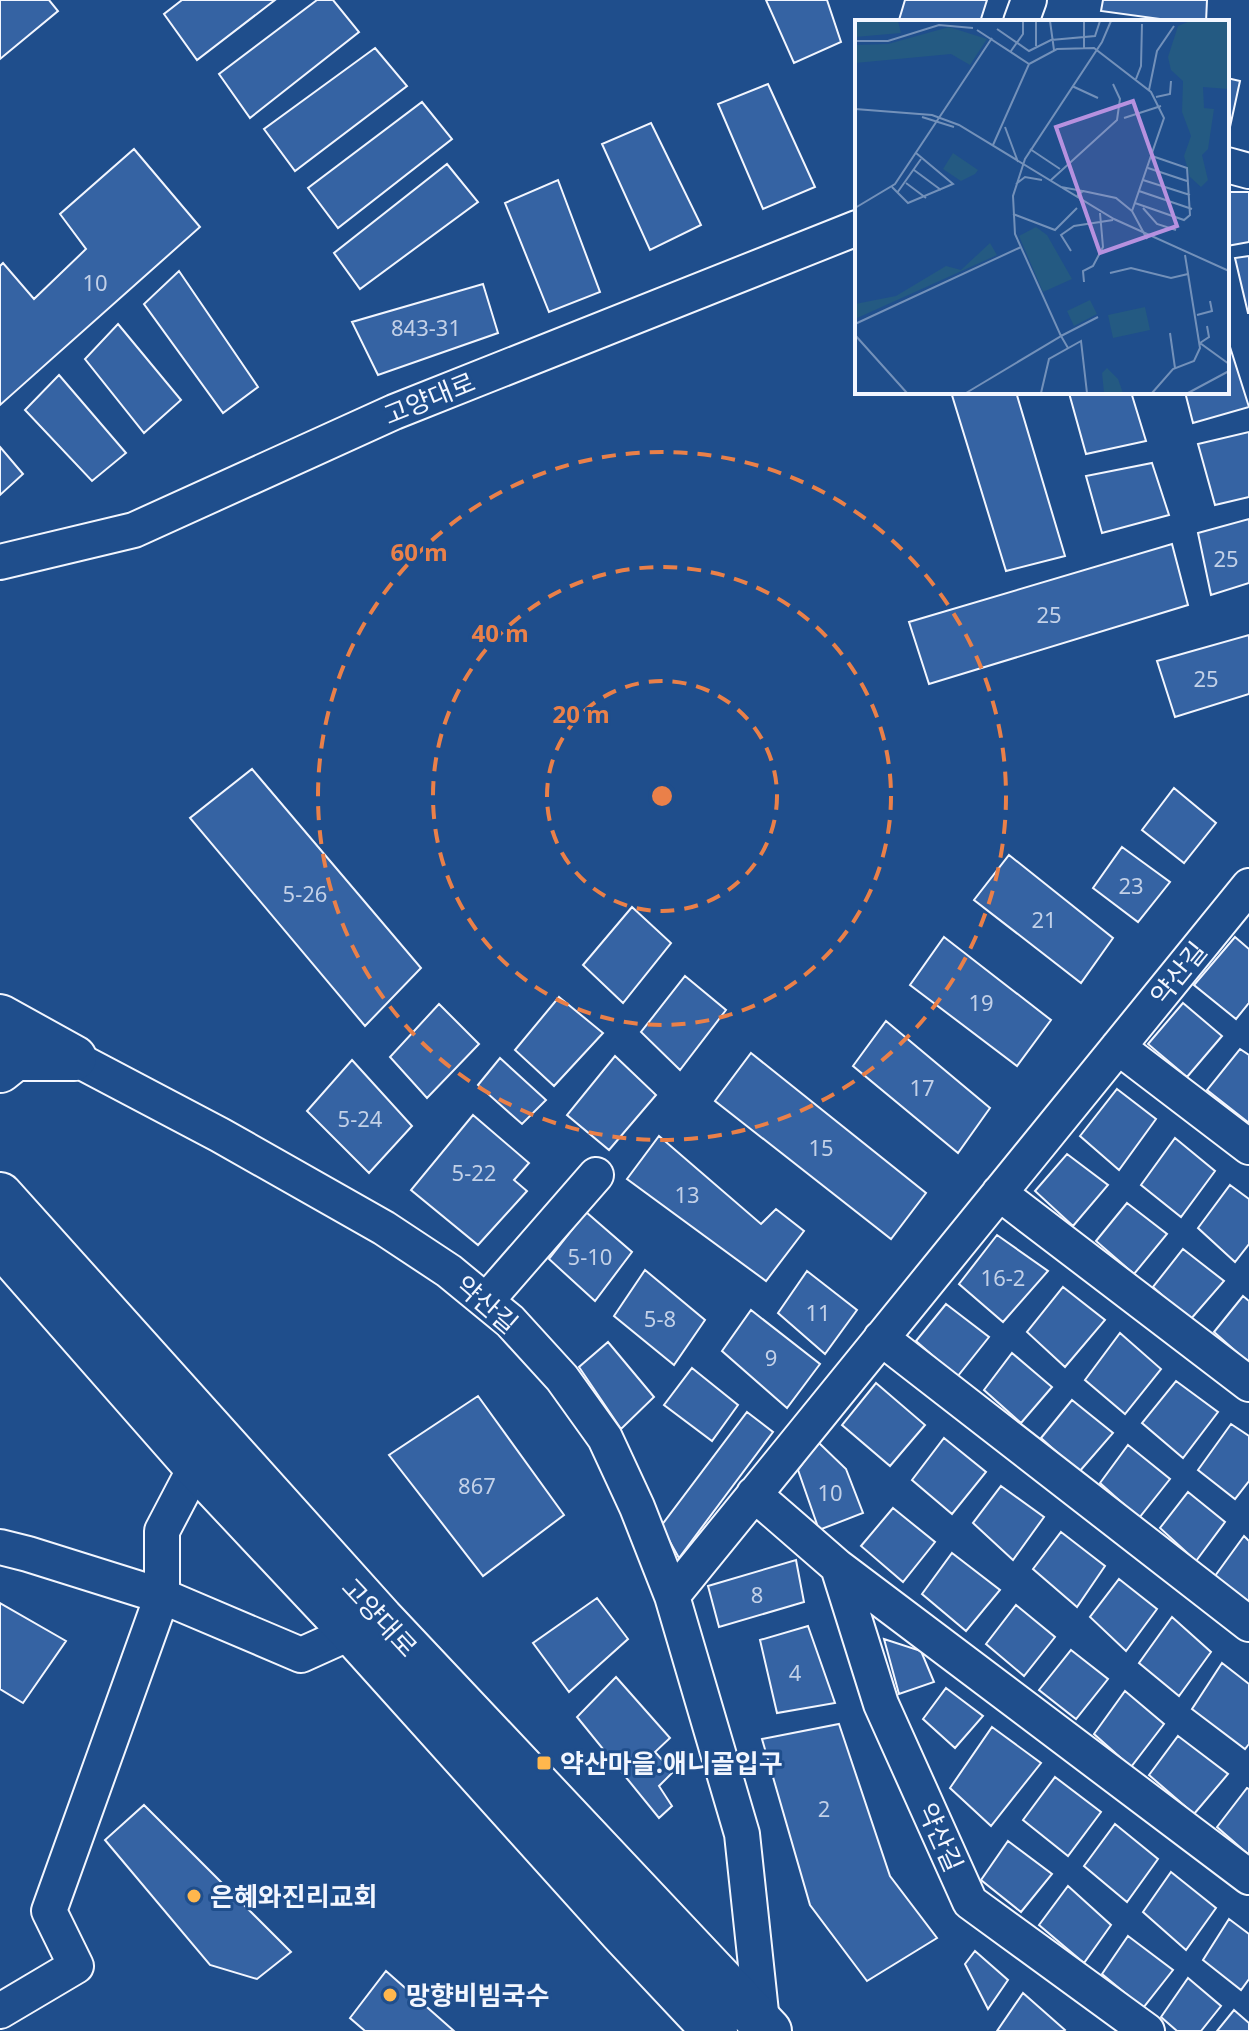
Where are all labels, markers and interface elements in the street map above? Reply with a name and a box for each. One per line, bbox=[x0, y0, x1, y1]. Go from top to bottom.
inset map bbox=[855, 20, 1229, 394]
house number: 10 bbox=[82, 267, 108, 297]
house number: 843-31 bbox=[391, 312, 461, 342]
street label: 고양대로 bbox=[378, 363, 480, 433]
text: 60 m bbox=[390, 535, 448, 568]
house number: 25 bbox=[1213, 543, 1239, 573]
house number: 25 bbox=[1036, 599, 1062, 629]
text: 40 m bbox=[471, 616, 529, 649]
house number: 25 bbox=[1193, 663, 1219, 693]
text: 20 m bbox=[552, 697, 610, 730]
centre of rings bbox=[648, 782, 676, 810]
house number: 23 bbox=[1118, 870, 1144, 900]
house number: 5-26 bbox=[283, 878, 327, 908]
house number: 21 bbox=[1031, 904, 1057, 934]
street label: 약산길 bbox=[1141, 934, 1215, 1012]
house number: 19 bbox=[968, 987, 994, 1017]
house number: 17 bbox=[909, 1072, 935, 1102]
house number: 5-24 bbox=[338, 1103, 383, 1133]
house number: 15 bbox=[808, 1132, 834, 1162]
house number: 5-22 bbox=[452, 1157, 496, 1187]
house number: 13 bbox=[674, 1179, 700, 1209]
house number: 5-10 bbox=[568, 1241, 612, 1271]
house number: 16-2 bbox=[981, 1262, 1025, 1292]
street label: 약산길 bbox=[448, 1267, 526, 1341]
house number: 11 bbox=[805, 1297, 831, 1327]
house number: 5-8 bbox=[644, 1303, 676, 1333]
house number: 9 bbox=[765, 1342, 777, 1372]
house number: 867 bbox=[458, 1470, 496, 1500]
house number: 10 bbox=[817, 1477, 843, 1507]
street label: 고양대로 bbox=[334, 1570, 426, 1664]
house number: 8 bbox=[751, 1579, 763, 1609]
house number: 4 bbox=[789, 1657, 802, 1687]
place label: 약산마을.애니골입구 bbox=[560, 1745, 783, 1781]
marker: 약산마을.애니골입구 bbox=[535, 1754, 553, 1772]
house number: 2 bbox=[818, 1793, 830, 1823]
street label: 약산길 bbox=[910, 1797, 972, 1877]
place label: 은혜와진리교회 bbox=[210, 1878, 377, 1914]
marker: 은혜와진리교회 bbox=[185, 1887, 203, 1905]
place label: 망향비빔국수 bbox=[406, 1977, 550, 2013]
marker: 망향비빔국수 bbox=[381, 1986, 399, 2004]

